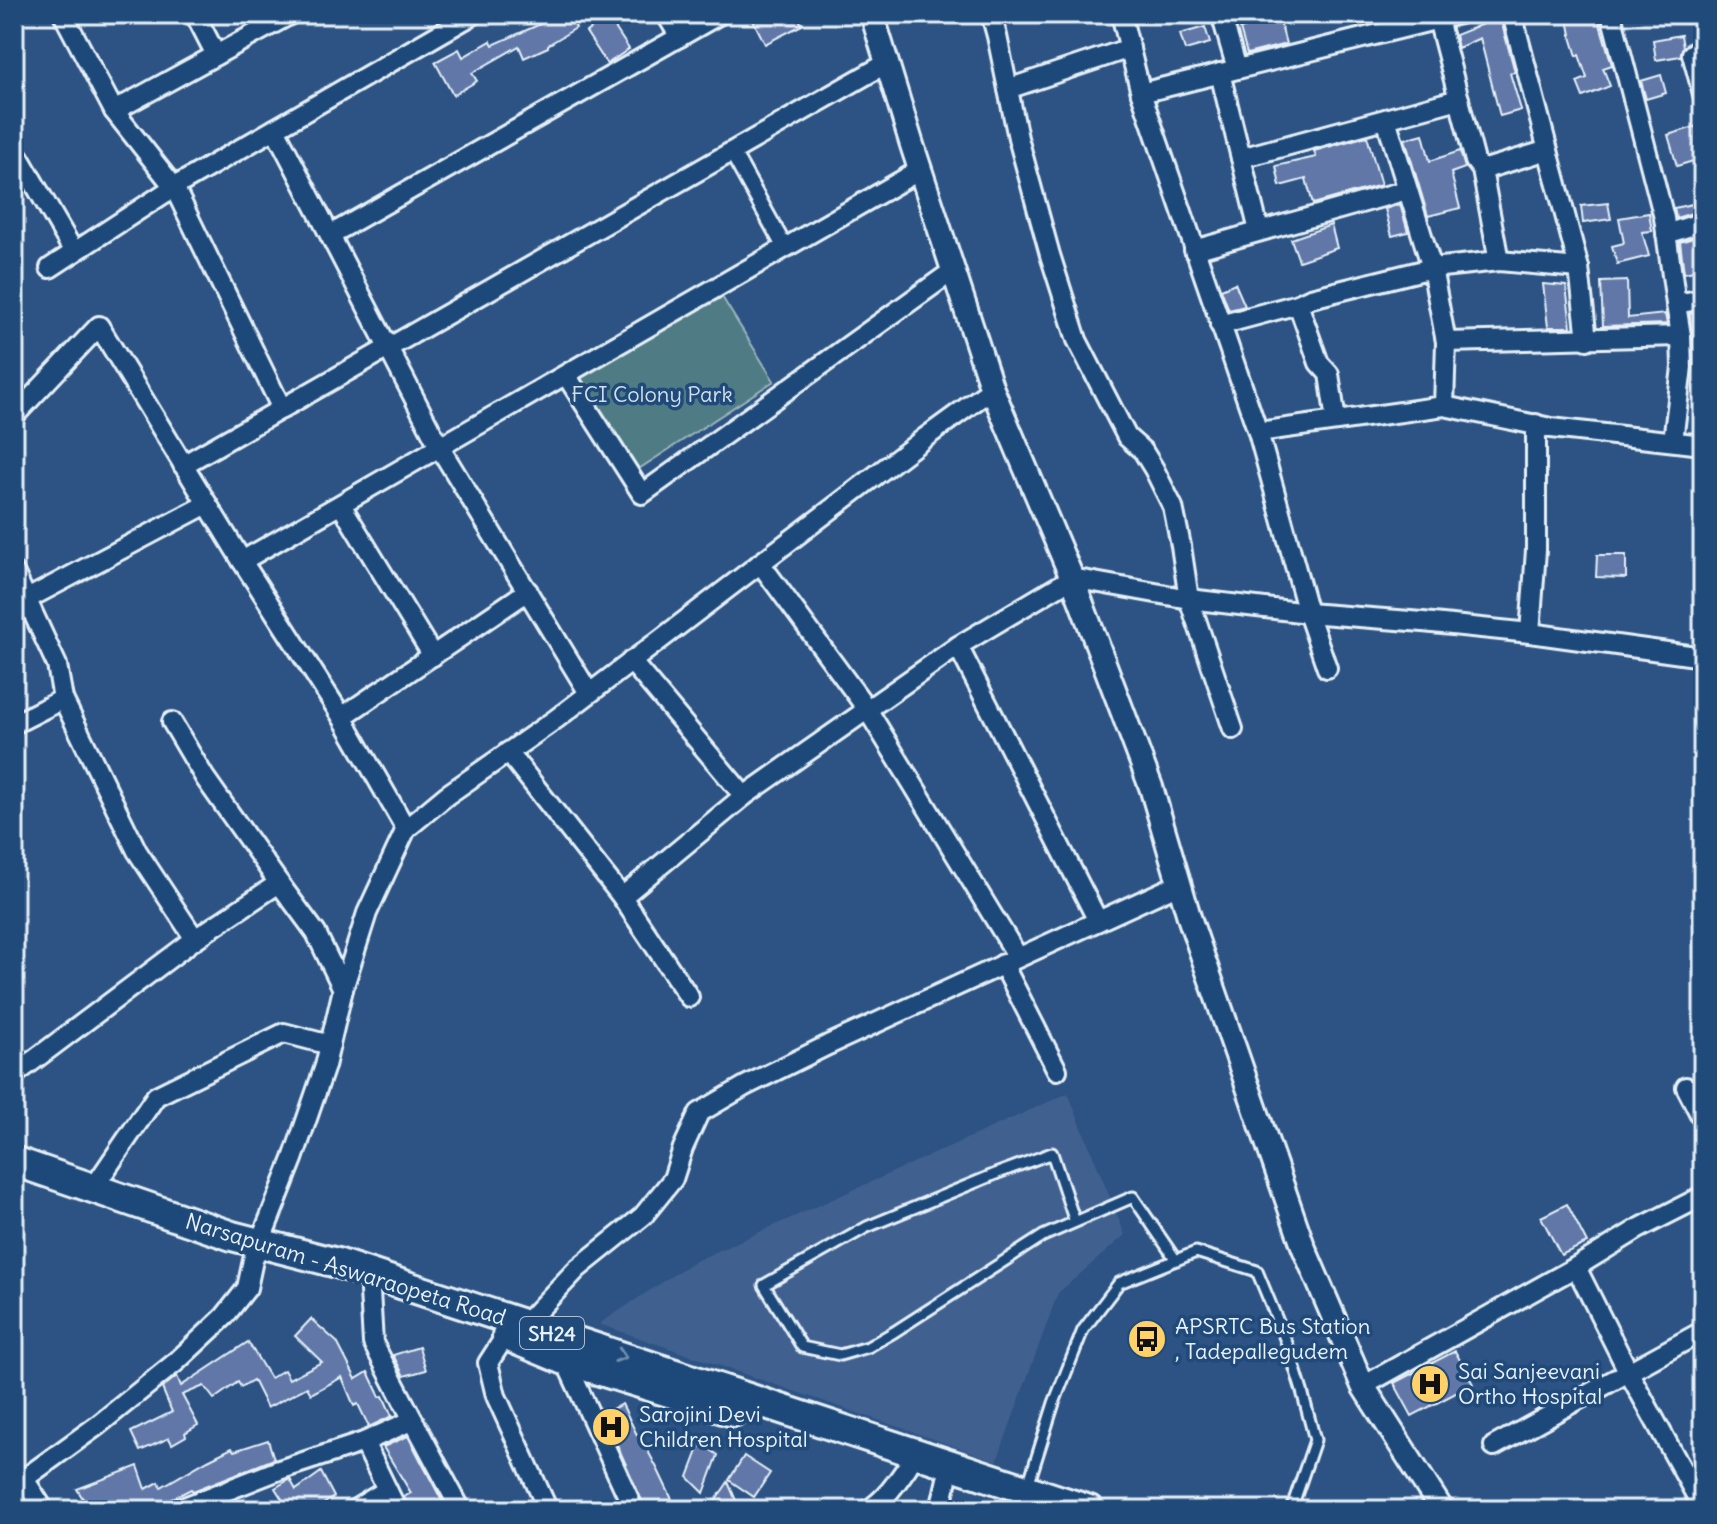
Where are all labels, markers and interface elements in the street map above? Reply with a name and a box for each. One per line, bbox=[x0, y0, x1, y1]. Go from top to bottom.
park label: FCI Colony Park bbox=[571, 380, 733, 408]
street label: Narsapuram - Aswaraopeta Road bbox=[182, 1207, 510, 1331]
place label: APSRTC Bus Station , Tadepallegudem bbox=[1175, 1312, 1370, 1365]
road number: SH24 bbox=[520, 1317, 584, 1349]
bus stop icon: APSRTC Bus Station , Tadepallegudem bbox=[1126, 1318, 1168, 1360]
one-way arrow bbox=[613, 1346, 627, 1362]
place label: Sai Sanjeevani Ortho Hospital bbox=[1458, 1357, 1602, 1410]
hospital icon: Sai Sanjeevani Ortho Hospital bbox=[1409, 1363, 1451, 1405]
place label: Sarojini Devi Children Hospital bbox=[639, 1400, 808, 1453]
hospital icon: Sarojini Devi Children Hospital bbox=[590, 1406, 632, 1448]

